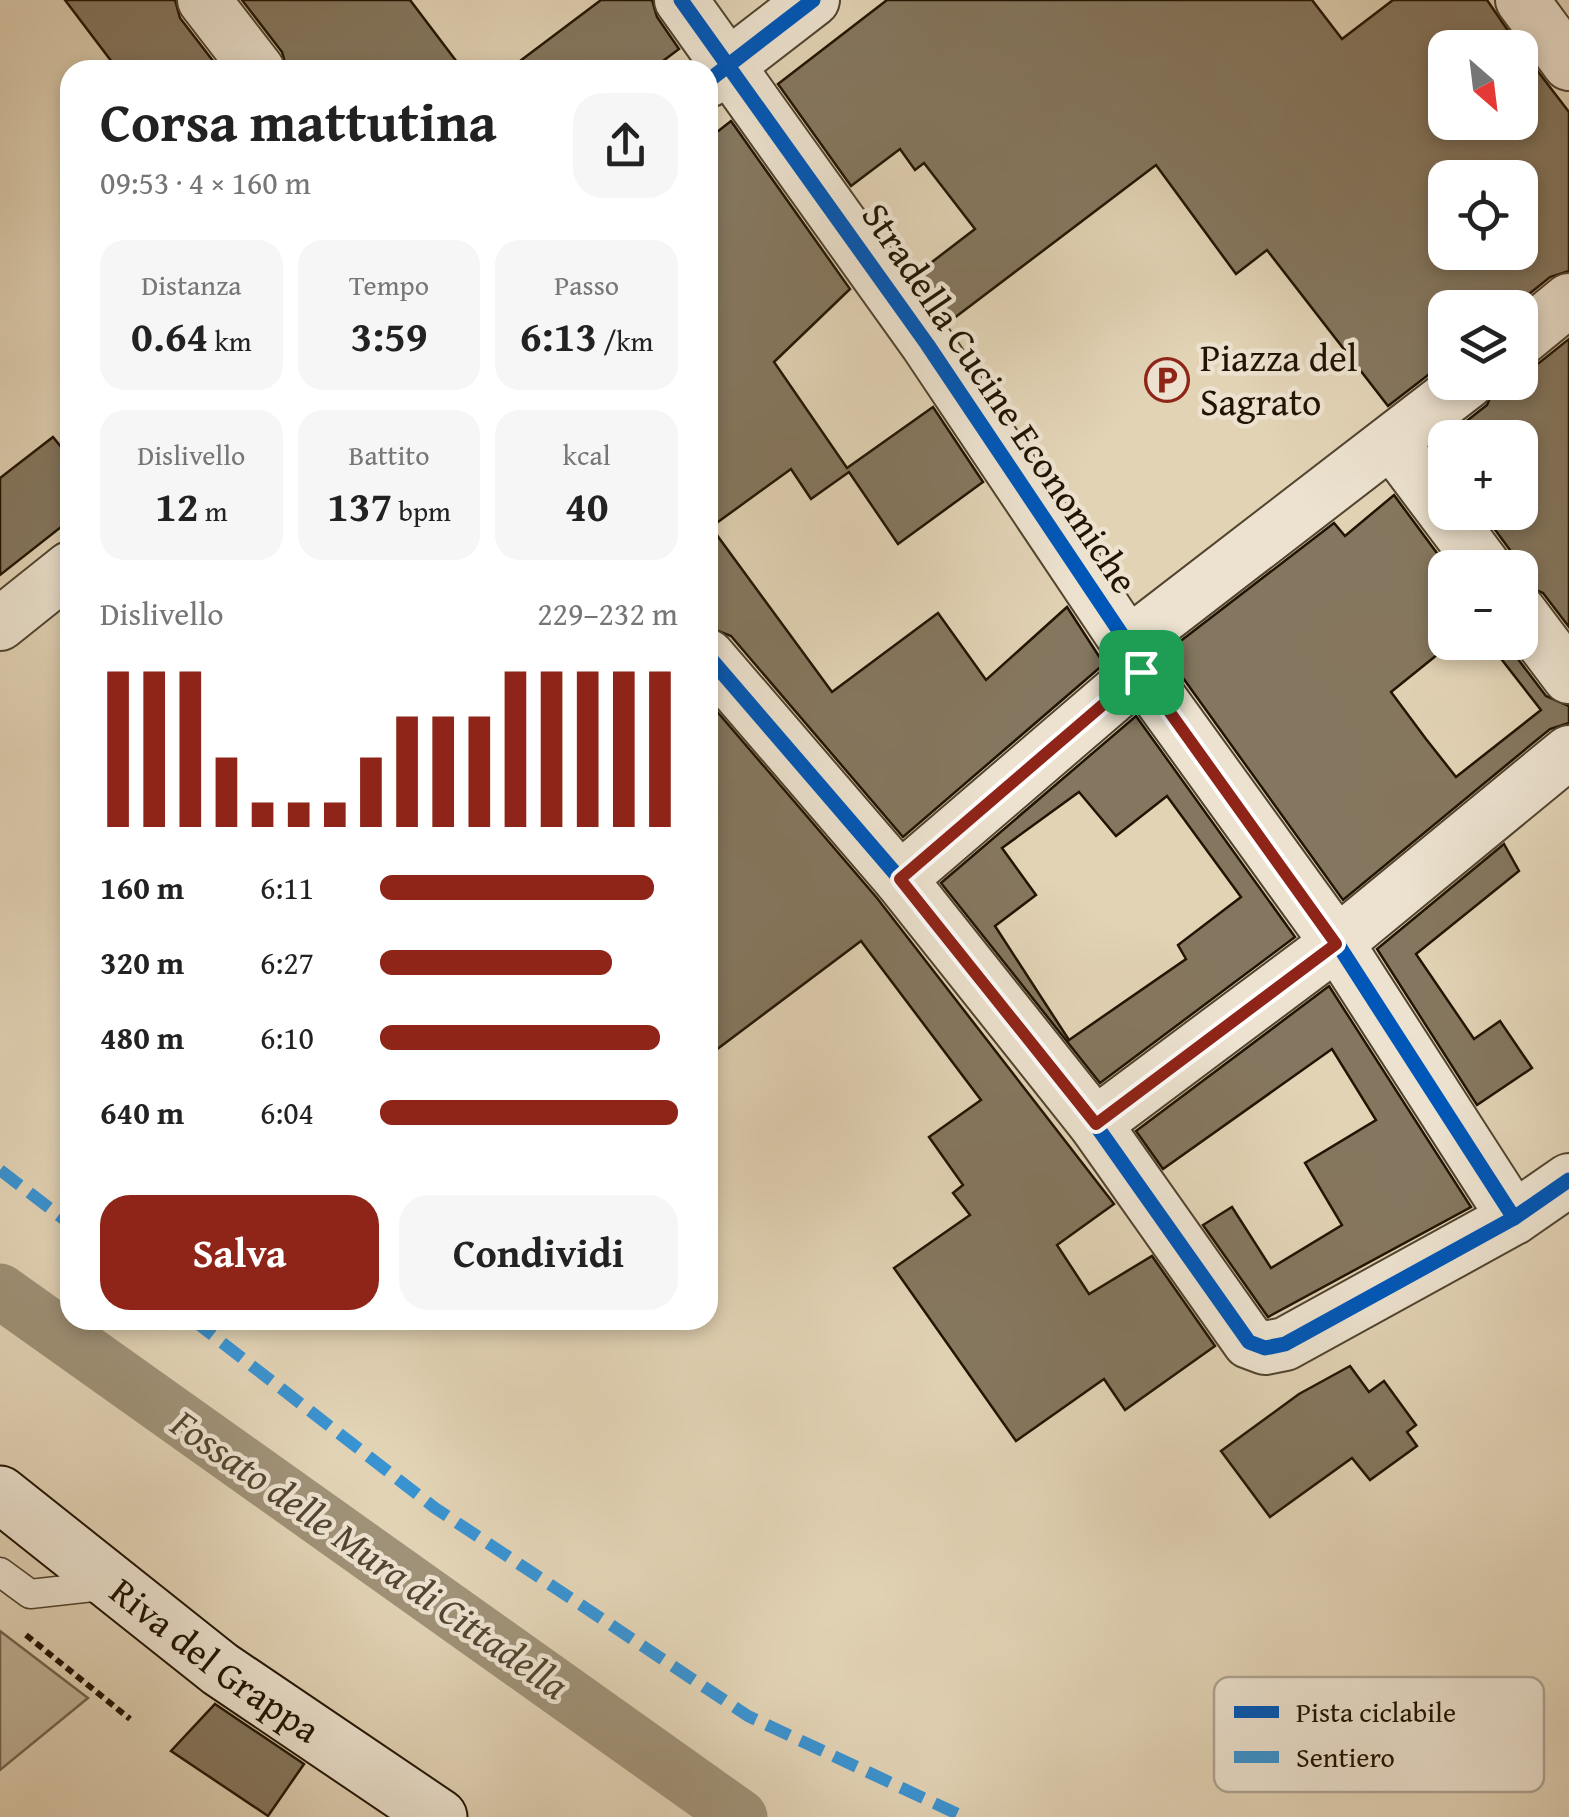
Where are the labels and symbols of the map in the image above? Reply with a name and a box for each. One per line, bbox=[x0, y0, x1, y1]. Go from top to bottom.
north arrow bbox=[1428, 30, 1538, 140]
street label: Stradella Cucine Economiche bbox=[849, 191, 1153, 604]
place label: Piazza del Sagrato bbox=[1200, 329, 1357, 429]
parking icon: Piazza del Sagrato bbox=[1144, 357, 1190, 403]
pin bbox=[1099, 630, 1184, 715]
water label: Fossato delle Mura di Cittadella bbox=[159, 1393, 581, 1714]
street label: Riva del Grappa bbox=[99, 1563, 332, 1756]
legend bbox=[1214, 1677, 1544, 1792]
text: Pista ciclabile bbox=[1296, 1691, 1456, 1732]
text: Sentiero bbox=[1296, 1736, 1395, 1777]

